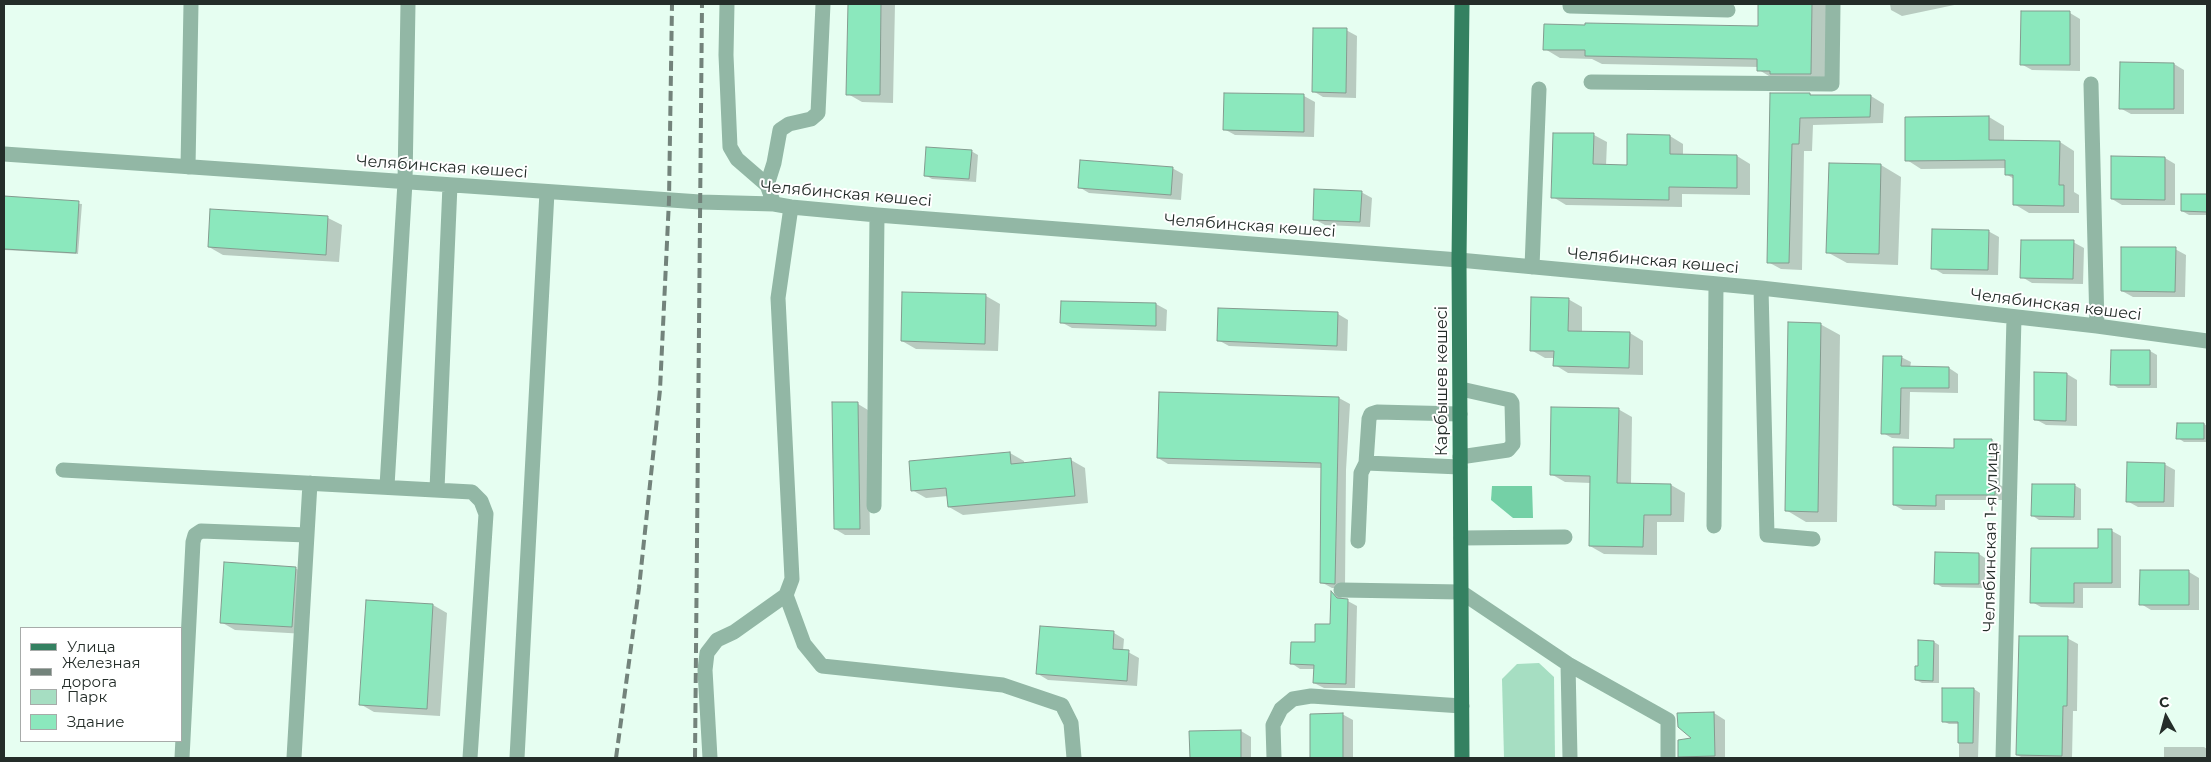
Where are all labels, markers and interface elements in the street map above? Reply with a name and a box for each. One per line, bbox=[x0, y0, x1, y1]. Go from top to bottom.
street label: Челябинская көшесі bbox=[356, 151, 528, 183]
street label: Челябинская көшесі bbox=[760, 177, 932, 211]
street label: Челябинская көшесі bbox=[1164, 210, 1336, 242]
street label: Челябинская көшесі bbox=[1567, 244, 1739, 278]
street label: Челябинская көшесі bbox=[1969, 285, 2143, 325]
street label: Карбышев көшесі bbox=[1432, 306, 1452, 456]
street label: Челябинская 1-я улица bbox=[1980, 442, 2002, 632]
legend bbox=[20, 627, 182, 742]
text: Улица bbox=[67, 637, 115, 656]
text: Железная дорога bbox=[62, 653, 141, 691]
text: Парк bbox=[67, 687, 107, 706]
north arrow bbox=[2141, 692, 2191, 742]
text: С bbox=[2158, 693, 2170, 712]
text: Здание bbox=[67, 712, 125, 731]

